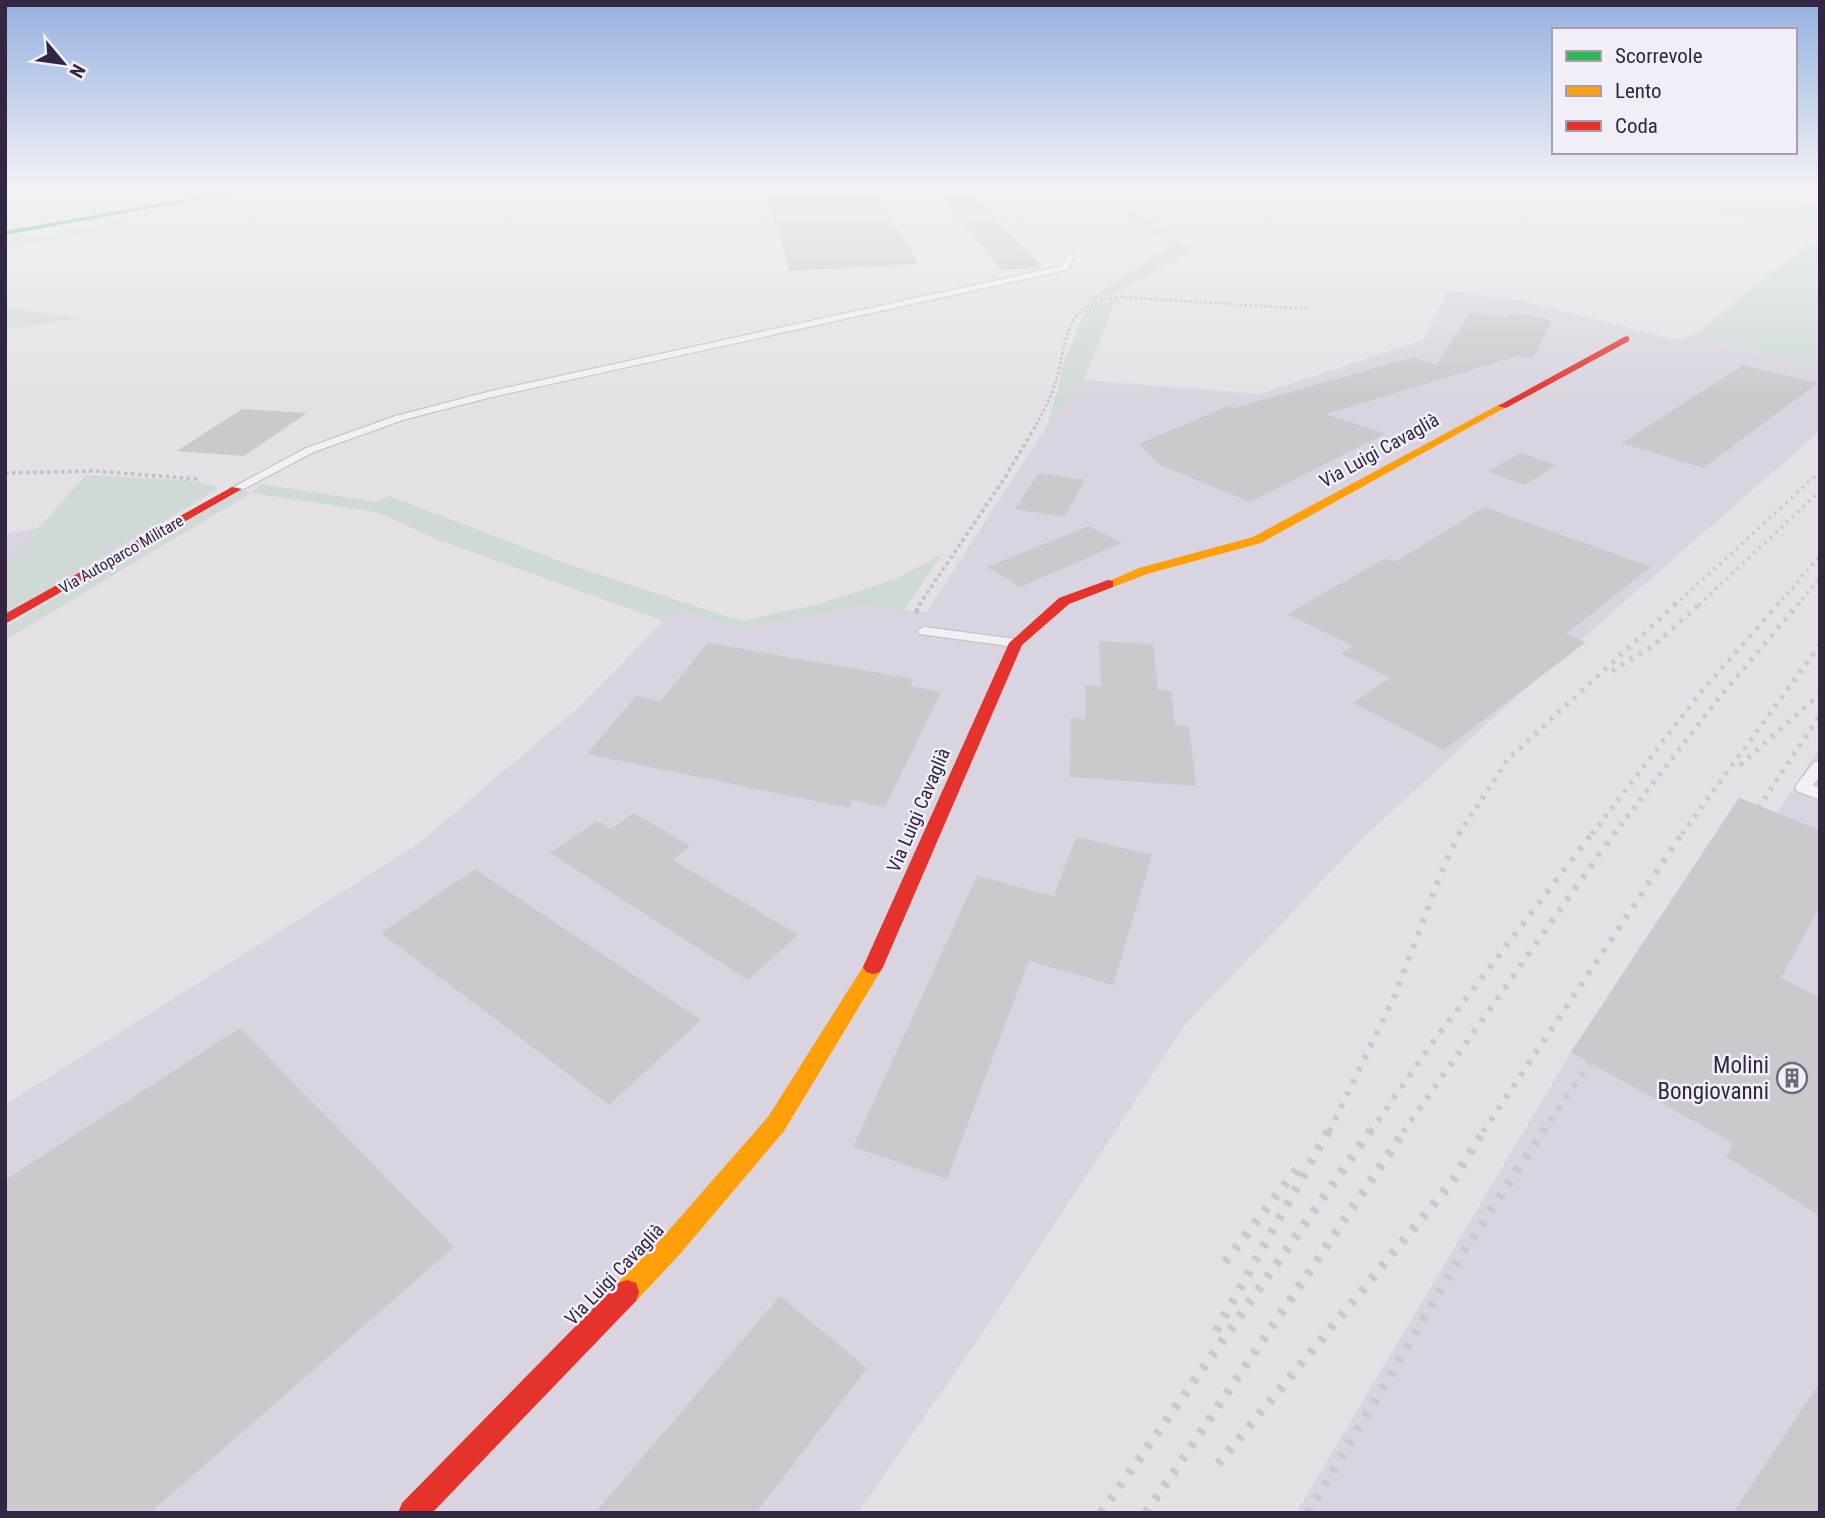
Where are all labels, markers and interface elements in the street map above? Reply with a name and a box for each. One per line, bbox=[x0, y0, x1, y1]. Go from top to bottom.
north arrow bbox=[28, 28, 98, 98]
legend bbox=[1552, 28, 1797, 154]
text: Scorrevole bbox=[1615, 44, 1703, 68]
text: N bbox=[65, 60, 90, 82]
text: Lento bbox=[1615, 79, 1662, 103]
text: Coda bbox=[1615, 114, 1658, 138]
street label: Via Luigi Cavaglià bbox=[1316, 408, 1443, 493]
street label: Via Autoparco Militare bbox=[56, 511, 187, 598]
street label: Via Luigi Cavaglià bbox=[882, 745, 955, 876]
place label: Molini Bongiovanni bbox=[1658, 1052, 1769, 1105]
building icon: Molini Bongiovanni bbox=[1775, 1061, 1809, 1095]
street label: Via Luigi Cavaglià bbox=[560, 1219, 669, 1330]

